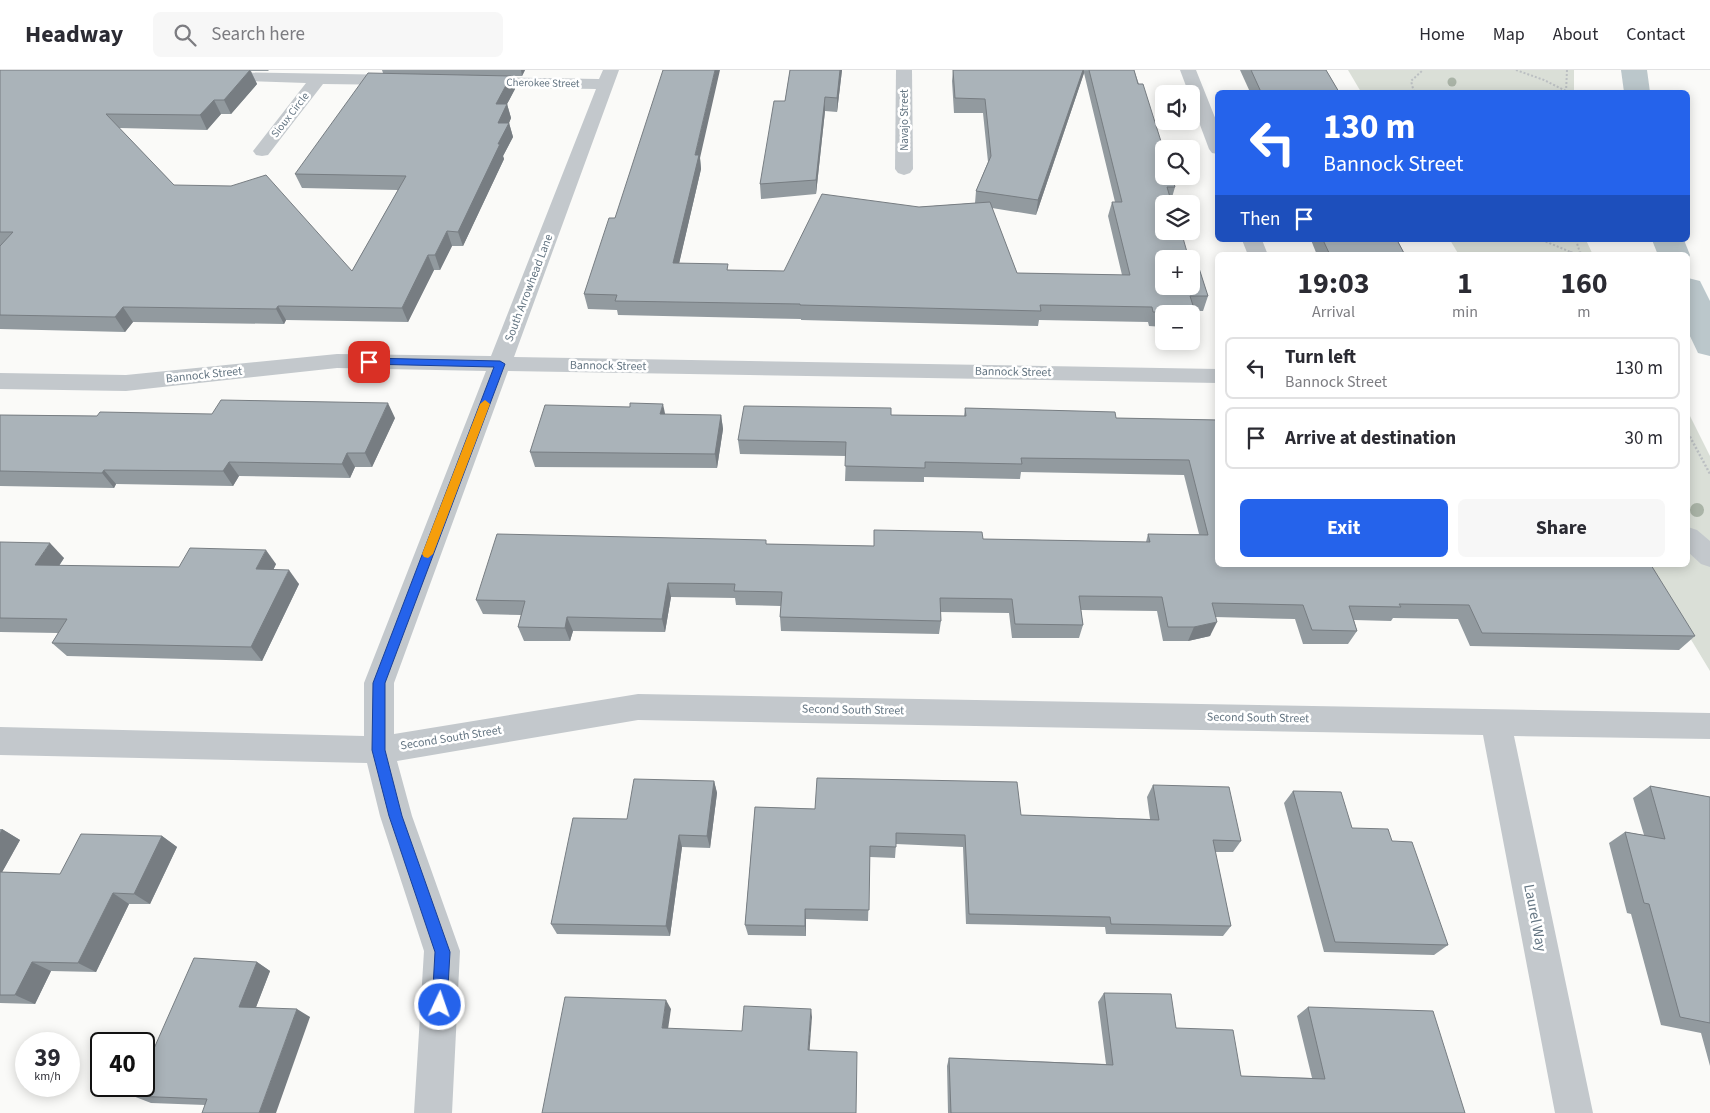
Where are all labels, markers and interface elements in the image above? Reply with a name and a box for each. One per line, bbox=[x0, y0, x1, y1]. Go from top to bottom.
search box bbox=[153, 12, 503, 57]
text: Headway bbox=[25, 17, 123, 52]
icon: search bbox=[171, 21, 199, 49]
text: Search here bbox=[211, 21, 305, 48]
text: Home bbox=[1419, 22, 1465, 47]
text: Map bbox=[1493, 22, 1525, 47]
text: About bbox=[1553, 22, 1598, 47]
text: Contact bbox=[1626, 22, 1685, 47]
street label: Cherokee Street bbox=[506, 75, 580, 91]
map controls bbox=[1155, 85, 1200, 350]
button: sound bbox=[1155, 85, 1200, 130]
street label: Sioux Circle bbox=[268, 89, 313, 141]
street label: Navajo Street bbox=[897, 89, 912, 151]
text: 130 m bbox=[1323, 102, 1415, 152]
icon: left bbox=[1240, 110, 1305, 175]
button: search bbox=[1155, 140, 1200, 185]
text: Bannock Street bbox=[1323, 148, 1463, 180]
button: layers bbox=[1155, 195, 1200, 240]
icon: arrive bbox=[1290, 205, 1318, 233]
text: Then bbox=[1240, 206, 1280, 233]
street label: South Arrowhead Lane bbox=[501, 232, 557, 344]
button: + bbox=[1155, 250, 1200, 295]
text: 19:03 bbox=[1297, 262, 1370, 305]
text: 1 bbox=[1457, 262, 1473, 305]
text: 160 bbox=[1560, 262, 1608, 305]
text: Arrival bbox=[1312, 301, 1355, 323]
text: min bbox=[1452, 301, 1478, 323]
text: m bbox=[1577, 301, 1591, 323]
button: − bbox=[1155, 305, 1200, 350]
pin bbox=[348, 341, 390, 383]
text: Turn left bbox=[1285, 344, 1356, 371]
icon: arrive bbox=[355, 348, 383, 376]
icon: left bbox=[1242, 354, 1270, 382]
text: 130 m bbox=[1615, 355, 1663, 382]
street label: Bannock Street bbox=[570, 357, 646, 375]
street label: Bannock Street bbox=[165, 363, 243, 387]
street label: Bannock Street bbox=[975, 363, 1051, 381]
text: Bannock Street bbox=[1285, 371, 1387, 393]
icon: arrive bbox=[1242, 424, 1270, 452]
text: Arrive at destination bbox=[1285, 425, 1456, 452]
text: 30 m bbox=[1625, 425, 1663, 452]
button: Exit bbox=[1240, 499, 1448, 557]
button: Share bbox=[1458, 499, 1665, 557]
street label: Second South Street bbox=[802, 701, 904, 719]
street label: Second South Street bbox=[1207, 709, 1309, 727]
street label: Second South Street bbox=[399, 722, 503, 754]
street label: Laurel Way bbox=[1518, 882, 1552, 954]
position arrow bbox=[413, 978, 465, 1030]
speed limit sign: 40 bbox=[90, 1032, 155, 1097]
text: 39 bbox=[34, 1040, 61, 1076]
text: km/h bbox=[34, 1068, 61, 1085]

